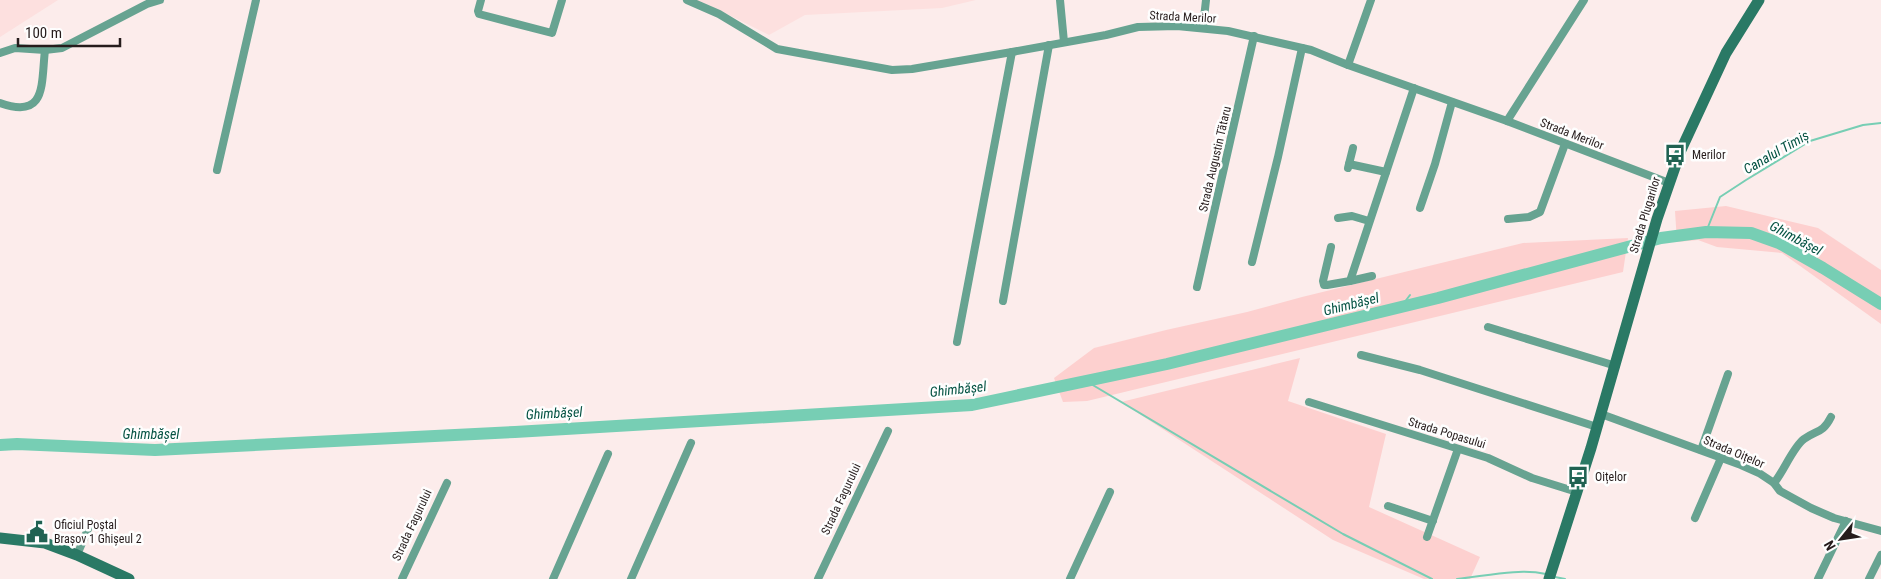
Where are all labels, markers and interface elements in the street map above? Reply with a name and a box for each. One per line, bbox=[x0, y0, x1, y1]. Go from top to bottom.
street label: Strada Merilor bbox=[1149, 8, 1217, 26]
scale bar bbox=[18, 15, 120, 47]
text: 100 m bbox=[25, 24, 62, 42]
street label: Strada Augustin Tătaru bbox=[1196, 105, 1234, 213]
street label: Strada Merilor bbox=[1538, 115, 1606, 153]
water label: Canalul Timiș bbox=[1741, 127, 1812, 178]
bus stop icon: Merilor bbox=[1662, 142, 1688, 168]
place label: Merilor bbox=[1692, 148, 1726, 162]
street label: Strada Plugarilor bbox=[1627, 175, 1663, 255]
water label: Ghimbășel bbox=[1767, 218, 1826, 260]
water label: Ghimbășel bbox=[1322, 289, 1382, 320]
water label: Ghimbășel bbox=[929, 378, 988, 401]
water label: Ghimbășel bbox=[525, 403, 584, 423]
street label: Strada Popasului bbox=[1407, 415, 1487, 451]
water label: Ghimbășel bbox=[123, 426, 180, 443]
street label: Strada Oițelor bbox=[1701, 433, 1767, 472]
street label: Strada Fagurului bbox=[818, 461, 864, 537]
bus stop icon: Oițelor bbox=[1565, 464, 1591, 490]
place label: Oițelor bbox=[1595, 470, 1627, 485]
street label: Strada Fagurului bbox=[389, 487, 435, 563]
north arrow bbox=[1816, 514, 1866, 564]
place label: Oficiul Poștal Brașov 1 Ghișeul 2 bbox=[54, 518, 142, 547]
public building icon: Oficiul Poștal Brașov 1 Ghișeul 2 bbox=[24, 519, 50, 545]
text: N bbox=[1821, 538, 1839, 553]

